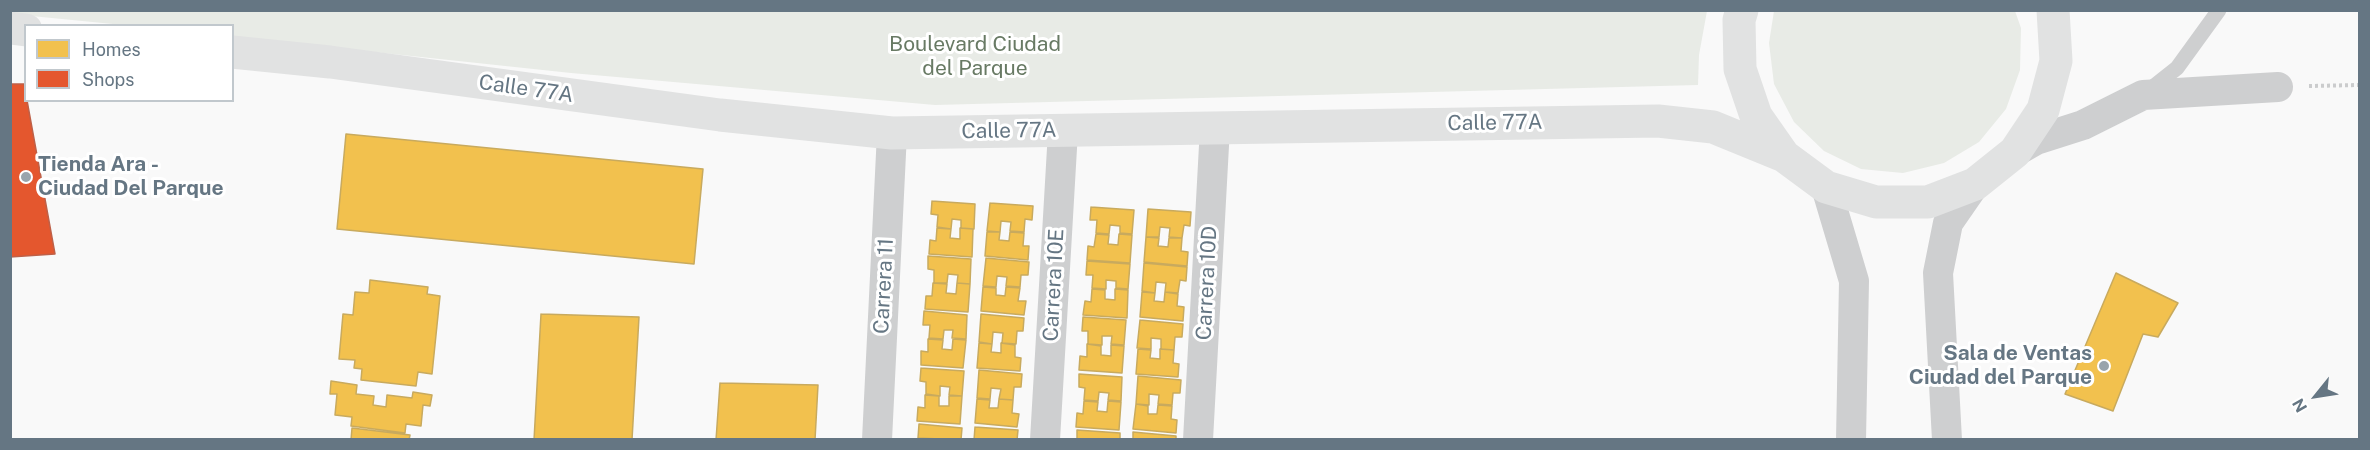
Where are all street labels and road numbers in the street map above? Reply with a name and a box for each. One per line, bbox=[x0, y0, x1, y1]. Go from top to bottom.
street label: Calle 77A bbox=[477, 70, 575, 108]
street label: Calle 77A bbox=[1447, 110, 1543, 136]
street label: Calle 77A bbox=[961, 118, 1057, 144]
street label: Carrera 10D bbox=[1191, 225, 1223, 341]
street label: Carrera 10E bbox=[1038, 228, 1070, 342]
street label: Carrera 11 bbox=[869, 238, 899, 334]

